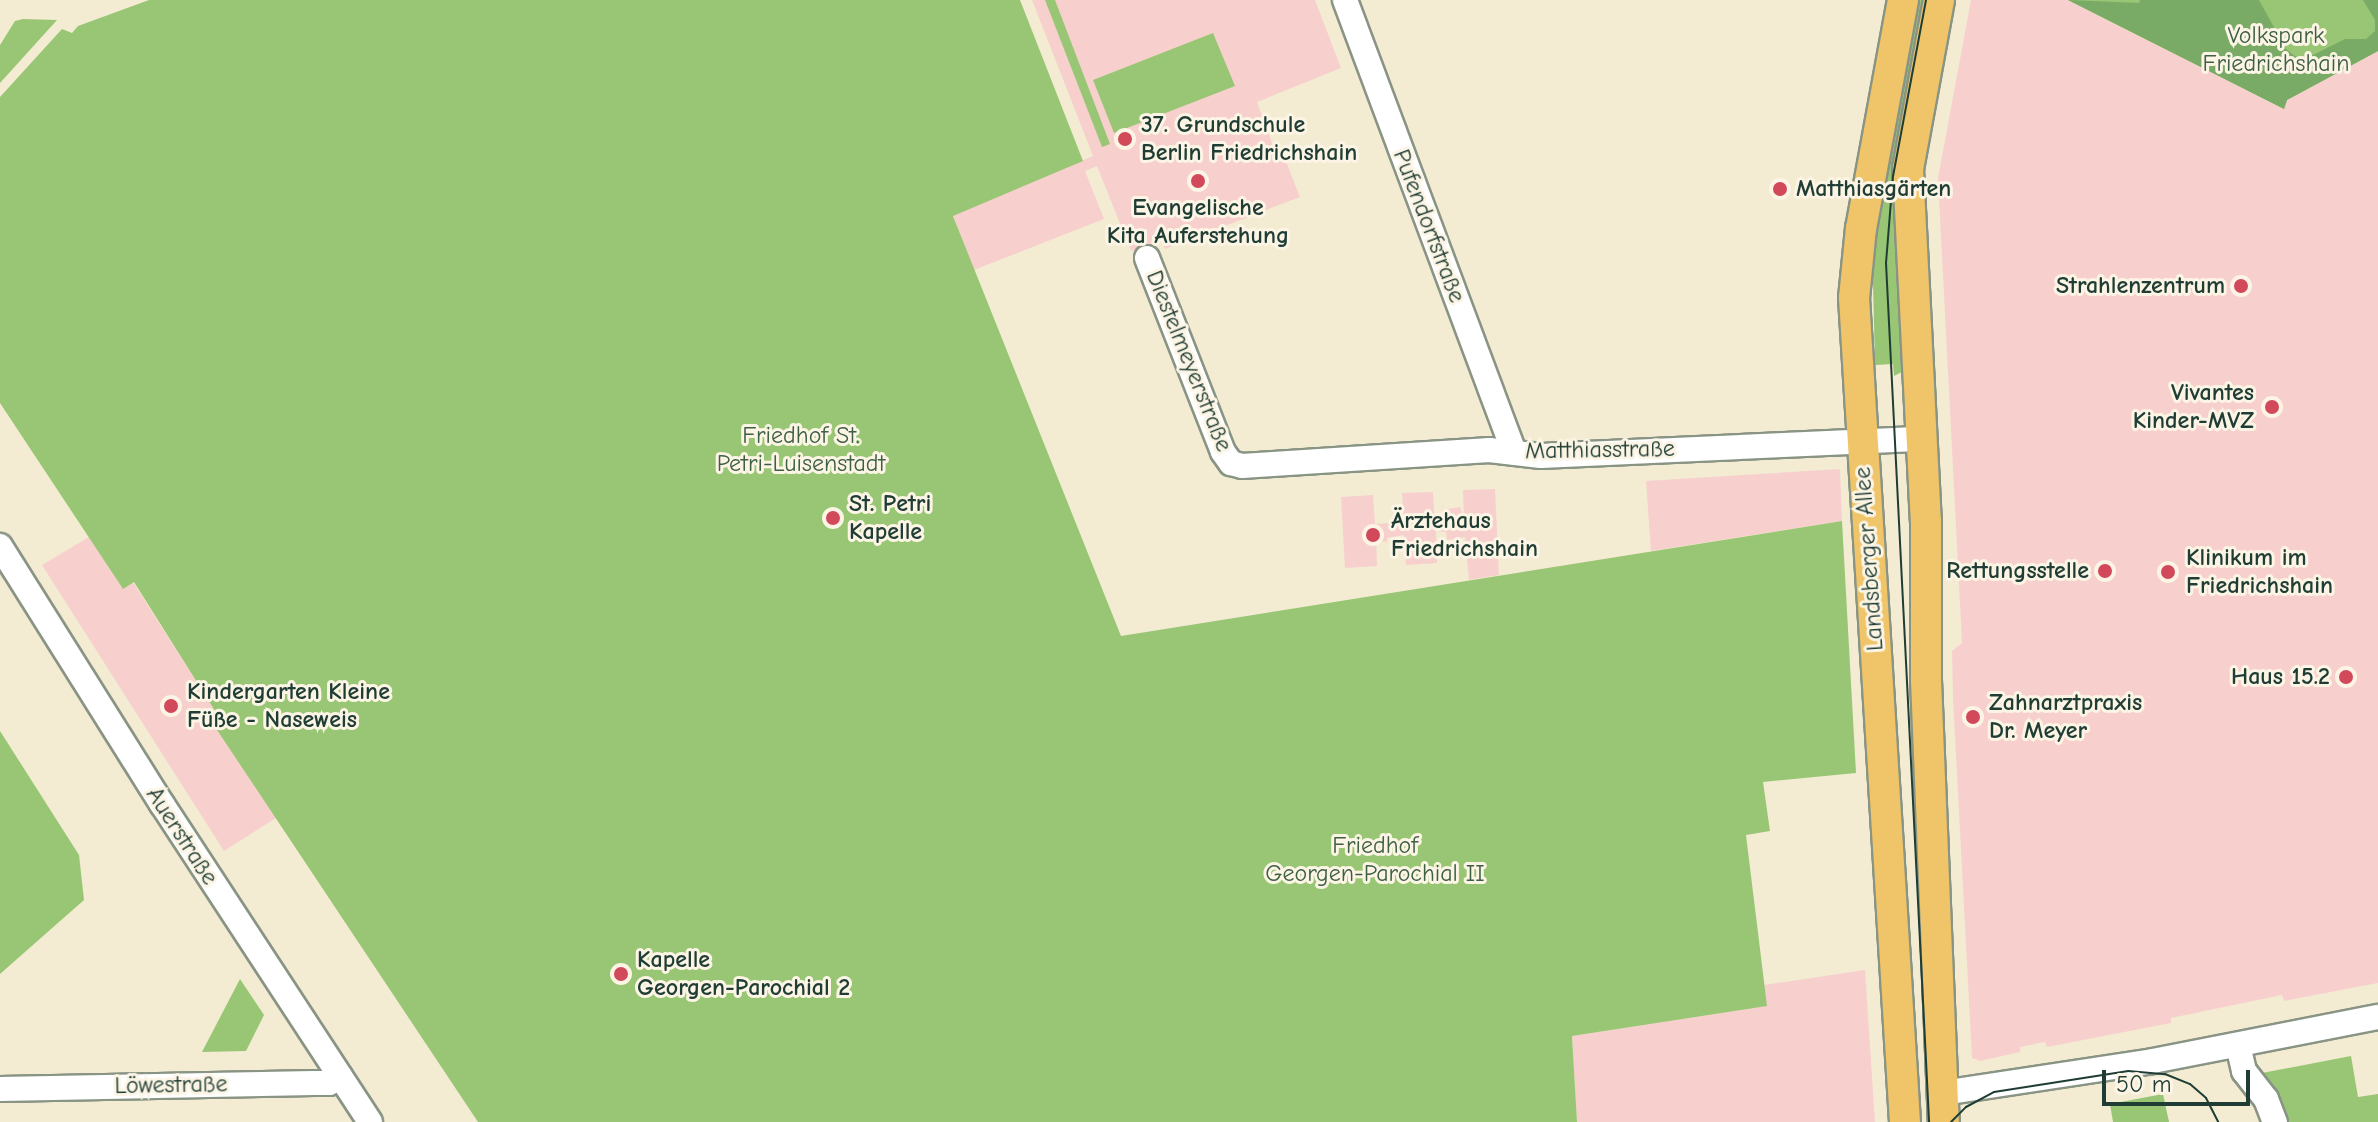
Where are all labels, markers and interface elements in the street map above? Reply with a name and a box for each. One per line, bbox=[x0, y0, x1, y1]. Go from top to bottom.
park label: Volkspark Friedrichshain bbox=[2203, 22, 2349, 78]
place label: 37. Grundschule Berlin Friedrichshain bbox=[1141, 111, 1357, 167]
marker: 37. Grundschule Berlin Friedrichshain bbox=[1116, 130, 1134, 148]
street label: Pufendorfstraße bbox=[1387, 145, 1471, 307]
marker: Evangelische Kita Auferstehung bbox=[1189, 172, 1207, 190]
place label: Matthiasgärten bbox=[1796, 175, 1951, 203]
marker: Matthiasgärten bbox=[1771, 180, 1789, 198]
place label: Evangelische Kita Auferstehung bbox=[1107, 194, 1289, 250]
street label: Diestelmeyerstraße bbox=[1140, 266, 1238, 456]
place label: Strahlenzentrum bbox=[2056, 272, 2225, 300]
marker: Strahlenzentrum bbox=[2232, 277, 2250, 295]
place label: Vivantes Kinder-MVZ bbox=[2133, 379, 2254, 435]
marker: Vivantes Kinder-MVZ bbox=[2261, 396, 2283, 418]
park label: Friedhof St. Petri-Luisenstadt bbox=[717, 422, 885, 478]
street label: Matthiasstraße bbox=[1525, 434, 1675, 466]
street label: Landsberger Allee bbox=[1848, 466, 1890, 652]
place label: St. Petri Kapelle bbox=[849, 490, 931, 546]
place label: Ärztehaus Friedrichshain bbox=[1391, 507, 1538, 563]
marker: St. Petri Kapelle bbox=[824, 509, 842, 527]
marker: Ärztehaus Friedrichshain bbox=[1362, 524, 1384, 546]
place label: Klinikum im Friedrichshain bbox=[2186, 544, 2333, 600]
place label: Rettungsstelle bbox=[1946, 557, 2089, 585]
marker: Klinikum im Friedrichshain bbox=[2157, 561, 2179, 583]
marker: Rettungsstelle bbox=[2096, 562, 2114, 580]
place label: Haus 15.2 bbox=[2231, 663, 2330, 691]
marker: Haus 15.2 bbox=[2337, 668, 2355, 686]
place label: Kindergarten Kleine Füße - Naseweis bbox=[187, 678, 390, 734]
place label: Zahnarztpraxis Dr. Meyer bbox=[1989, 689, 2142, 745]
marker: Kindergarten Kleine Füße - Naseweis bbox=[162, 697, 180, 715]
marker: Zahnarztpraxis Dr. Meyer bbox=[1964, 708, 1982, 726]
street label: Auerstraße bbox=[140, 782, 224, 890]
park label: Friedhof Georgen-Parochial II bbox=[1265, 832, 1485, 888]
place label: Kapelle Georgen-Parochial 2 bbox=[637, 946, 850, 1002]
marker: Kapelle Georgen-Parochial 2 bbox=[612, 965, 630, 983]
scale bar bbox=[2106, 1054, 2254, 1104]
street label: Löwestraße bbox=[114, 1070, 228, 1100]
text: 50 m bbox=[2116, 1070, 2172, 1098]

